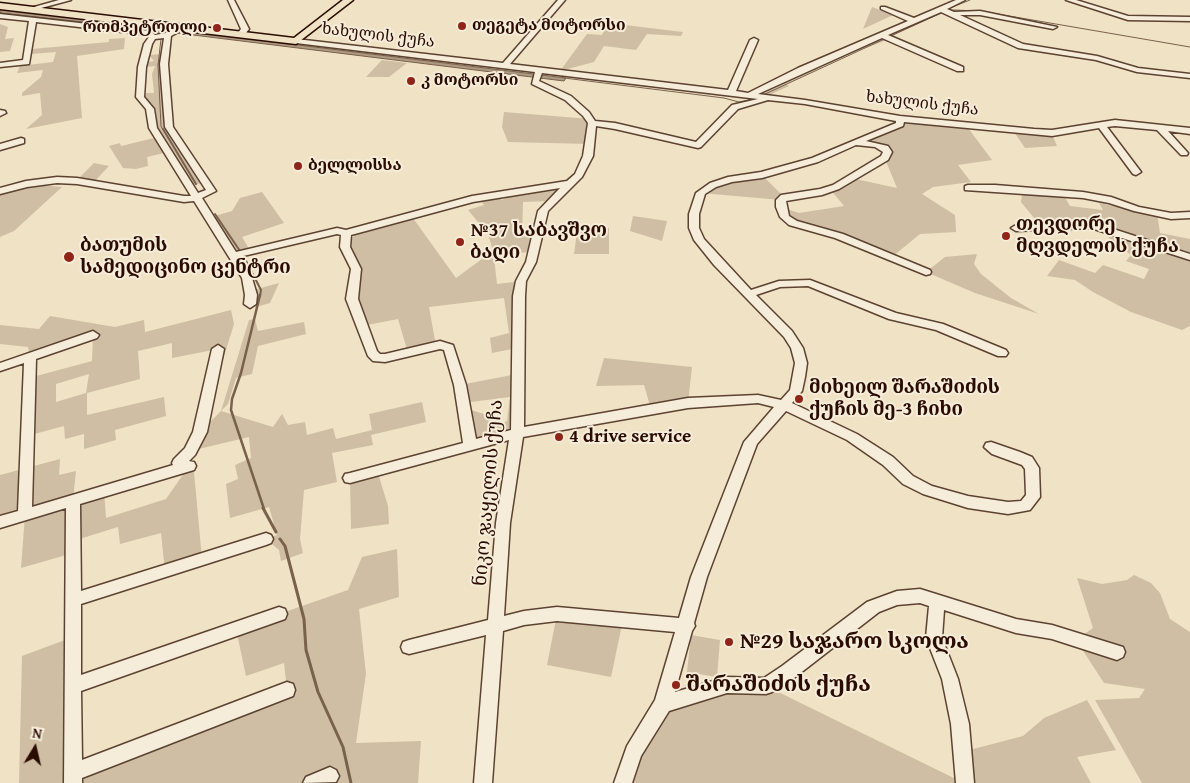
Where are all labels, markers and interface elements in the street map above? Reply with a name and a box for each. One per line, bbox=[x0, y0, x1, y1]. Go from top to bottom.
place label: თეგეტა მოტორსი bbox=[472, 16, 626, 36]
place label: რომპეტროლი bbox=[83, 18, 207, 38]
street label: ხახულის ქუჩა bbox=[320, 20, 436, 52]
marker: თეგეტა მოტორსი bbox=[456, 20, 468, 32]
marker: რომპეტროლი bbox=[211, 22, 223, 34]
place label: კ მოტორსი bbox=[421, 71, 518, 91]
marker: კ მოტორსი bbox=[405, 75, 417, 87]
street label: ხახულის ქუჩა bbox=[864, 88, 980, 120]
place label: ბელლისსა bbox=[308, 156, 402, 176]
marker: ბელლისსა bbox=[292, 160, 304, 172]
place label: თევდორე მღვდელის ქუჩა bbox=[1016, 214, 1179, 258]
place label: №37 საბავშვო ბაღი bbox=[470, 220, 607, 264]
marker: თევდორე მღვდელის ქუჩა bbox=[1000, 230, 1012, 242]
place label: ბათუმის სამედიცინო ცენტრი bbox=[80, 235, 291, 279]
marker: №37 საბავშვო ბაღი bbox=[454, 236, 466, 248]
marker: ბათუმის სამედიცინო ცენტრი bbox=[62, 250, 76, 264]
place label: მიხეილ შარაშიძის ქუჩის მე-3 ჩიხი bbox=[809, 377, 1000, 421]
marker: მიხეილ შარაშიძის ქუჩის მე-3 ჩიხი bbox=[793, 393, 805, 405]
street label: ნიკო ჯაყელის ქუჩა bbox=[469, 399, 509, 587]
place label: 4 drive service bbox=[569, 426, 691, 448]
marker: 4 drive service bbox=[553, 431, 565, 443]
place label: №29 საჯარო სკოლა bbox=[739, 629, 969, 655]
marker: №29 საჯარო სკოლა bbox=[723, 636, 735, 648]
place label: შარაშიძის ქუჩა bbox=[686, 672, 871, 698]
marker: შარაშიძის ქუჩა bbox=[670, 679, 682, 691]
north arrow bbox=[10, 723, 60, 773]
text: N bbox=[31, 723, 44, 744]

